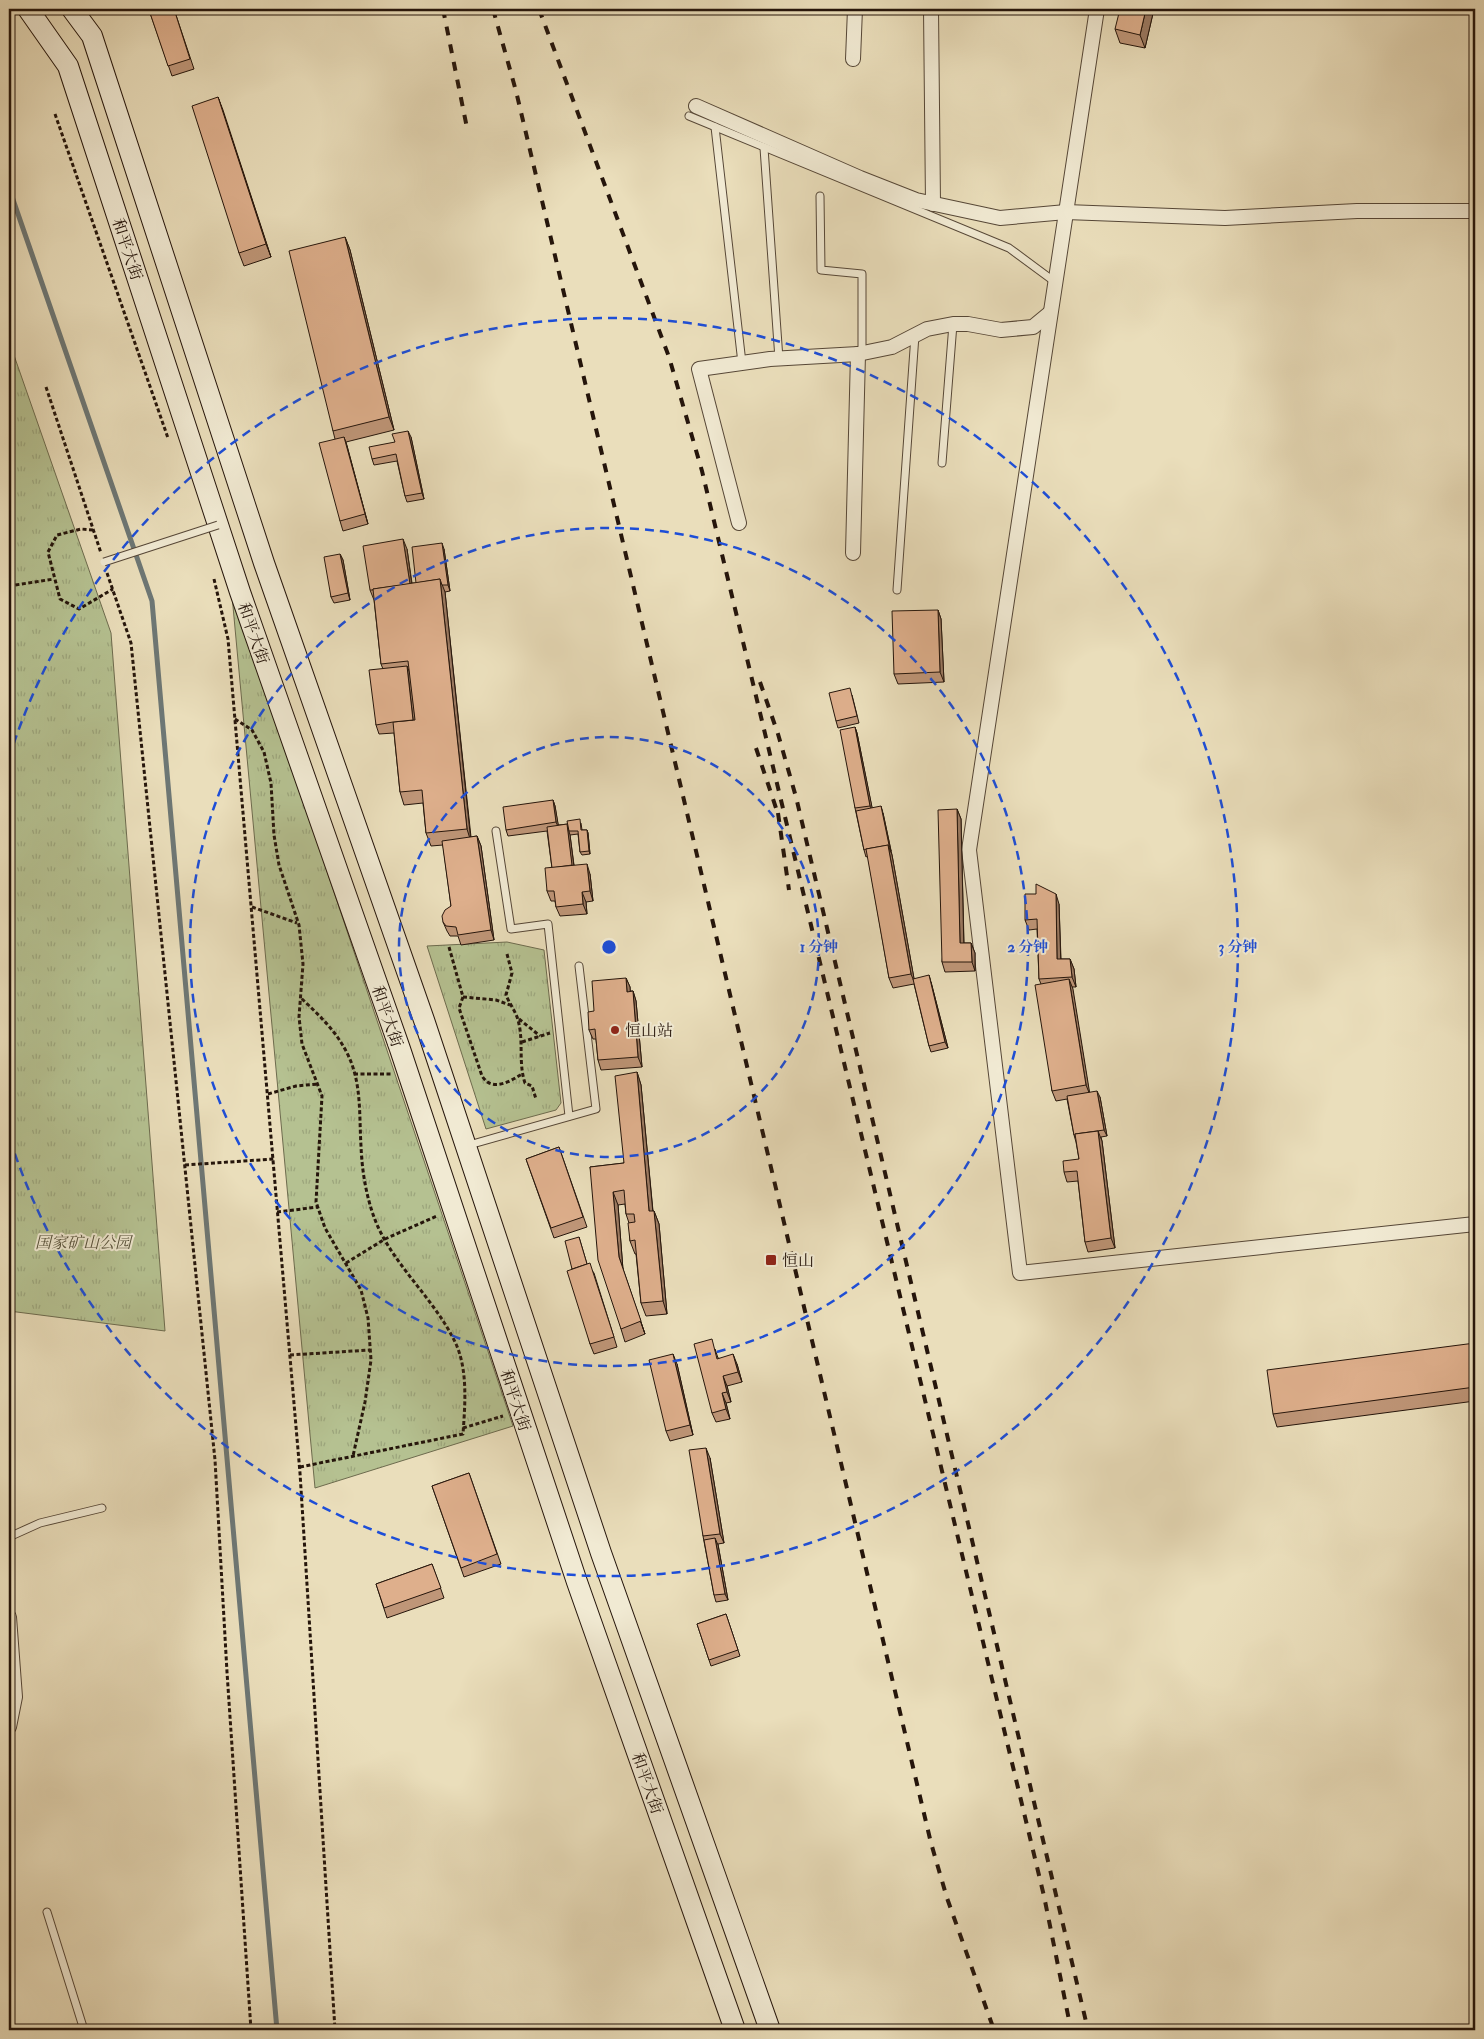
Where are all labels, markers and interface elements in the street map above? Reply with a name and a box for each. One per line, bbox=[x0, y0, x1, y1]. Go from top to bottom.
street label: 和平大街 bbox=[108, 216, 146, 283]
street label: 和平大街 bbox=[233, 600, 273, 667]
centre of rings bbox=[600, 938, 618, 956]
text: 1 分钟 bbox=[800, 938, 838, 957]
text: 2 分钟 bbox=[1008, 938, 1048, 957]
text: 3 分钟 bbox=[1219, 938, 1257, 957]
street label: 和平大街 bbox=[367, 983, 407, 1050]
place label: 恒山站 bbox=[625, 1021, 673, 1041]
marker: 恒山站 bbox=[609, 1024, 621, 1036]
park label: 国家矿山公园 bbox=[35, 1233, 134, 1253]
place label: 恒山 bbox=[782, 1251, 814, 1271]
marker: 恒山 bbox=[764, 1253, 778, 1267]
street label: 和平大街 bbox=[496, 1367, 534, 1434]
street label: 和平大街 bbox=[627, 1750, 667, 1817]

